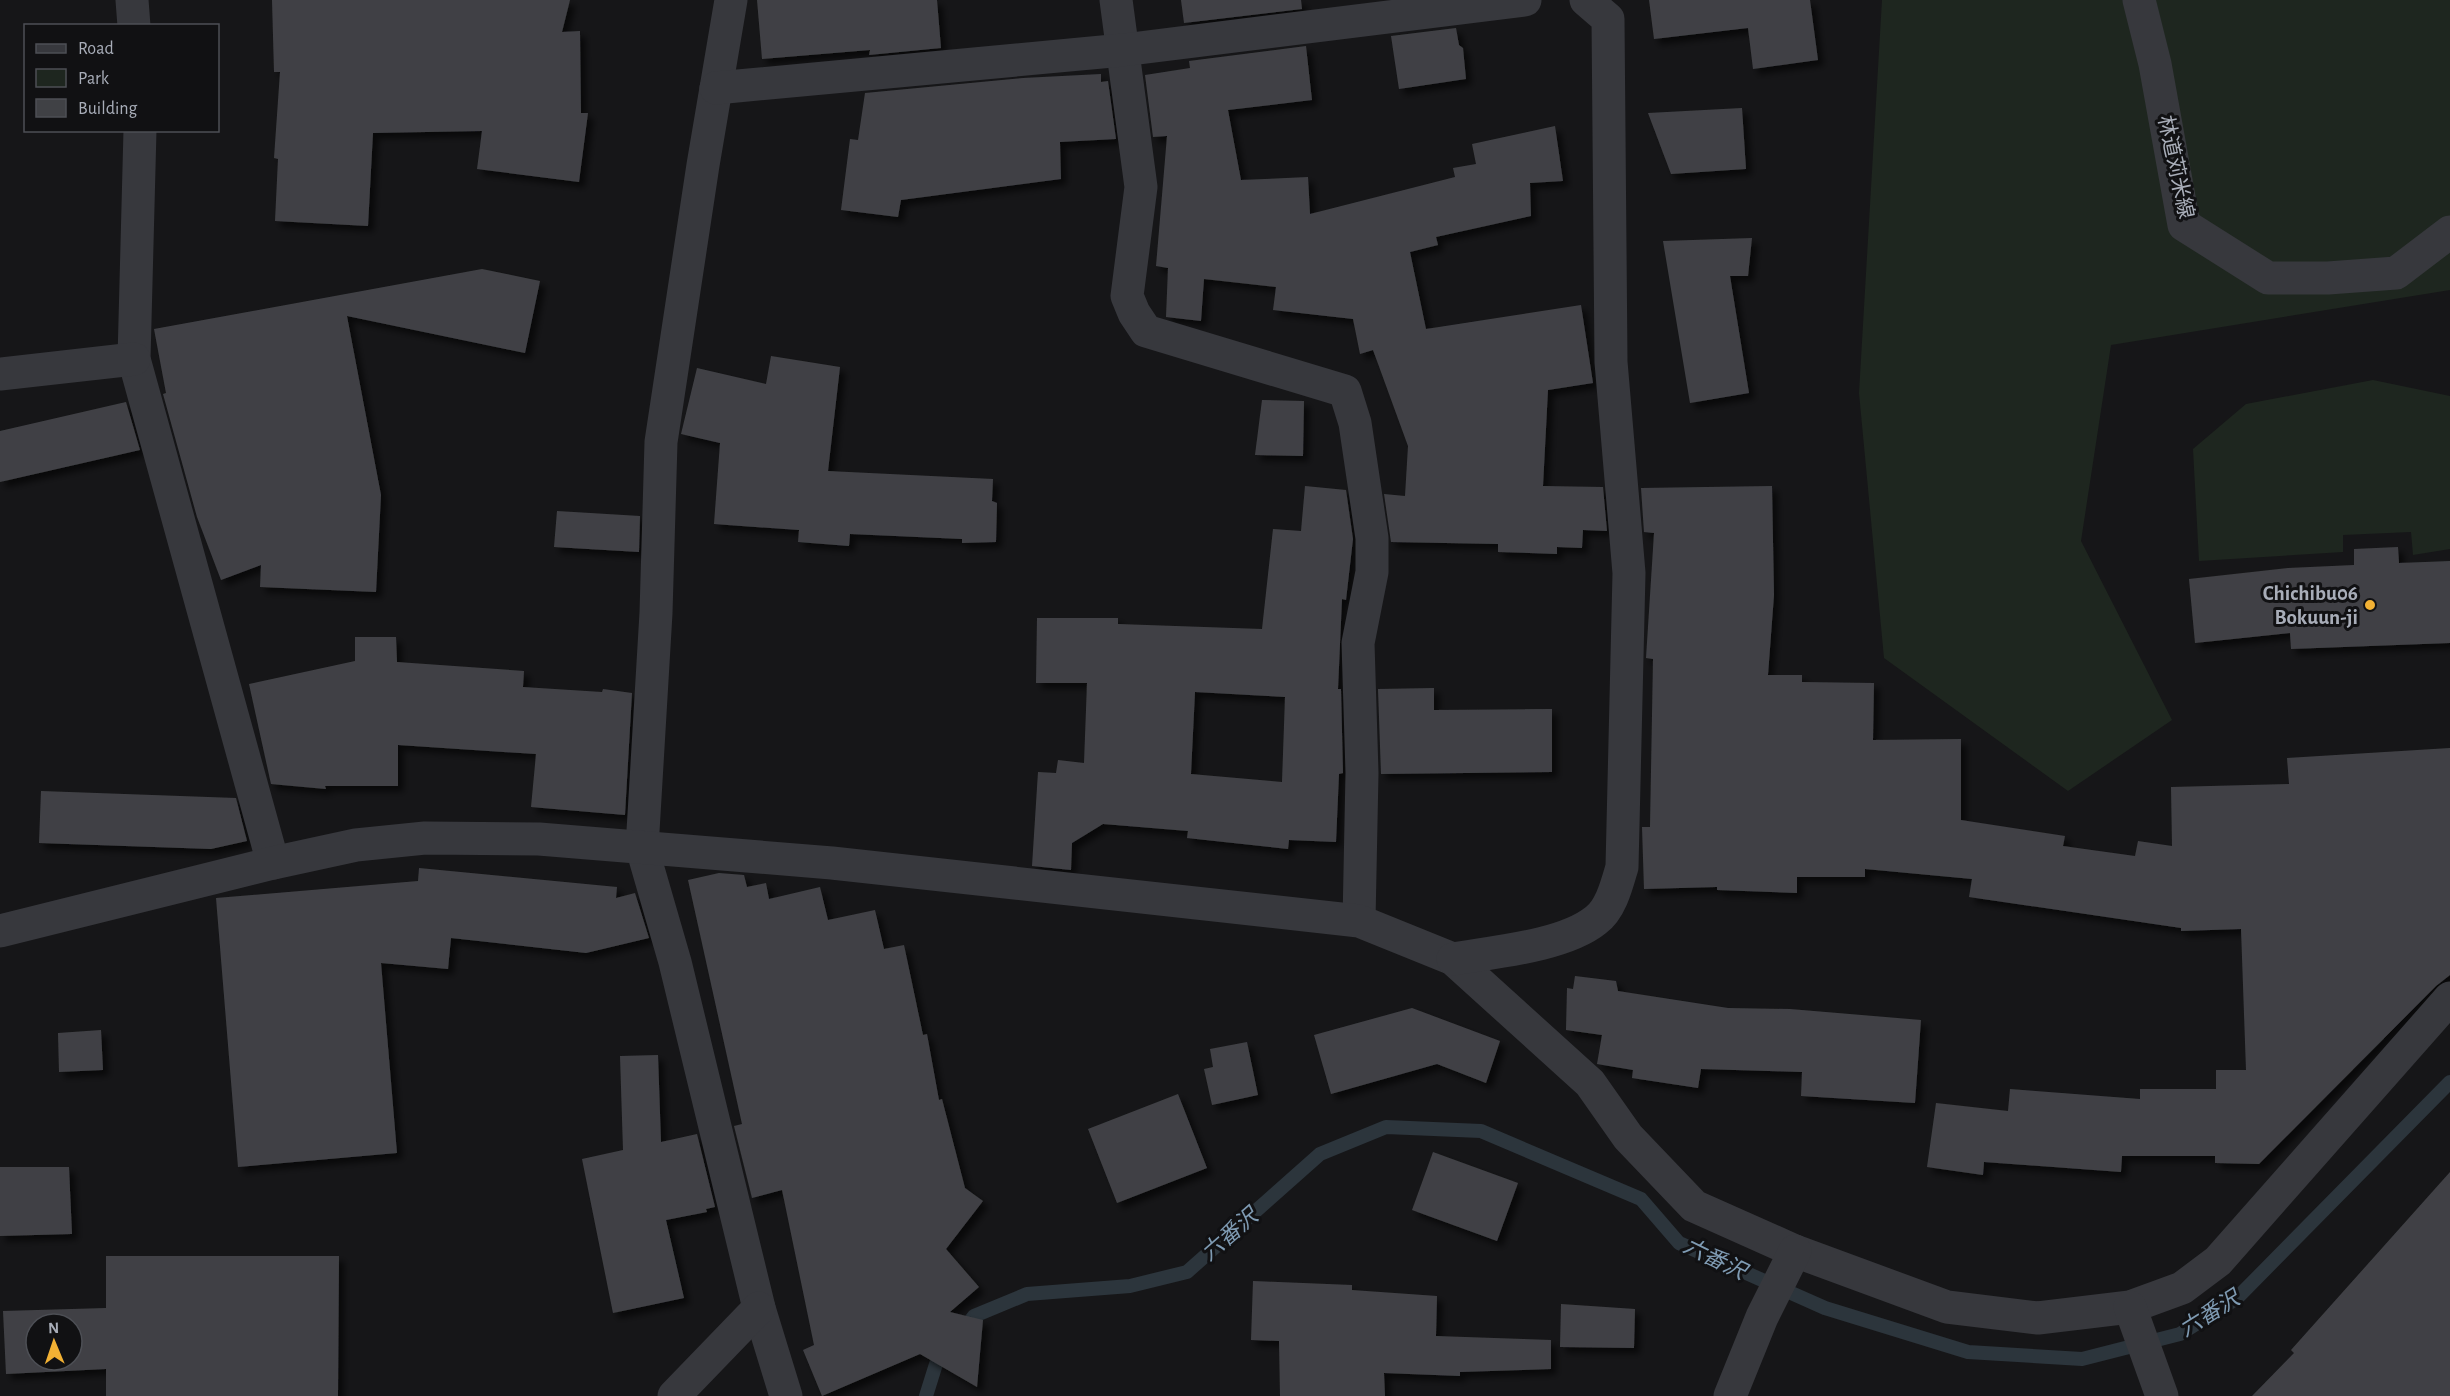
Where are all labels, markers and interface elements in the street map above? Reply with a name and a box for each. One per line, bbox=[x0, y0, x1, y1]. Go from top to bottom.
legend bbox=[24, 24, 219, 132]
text: Road bbox=[78, 40, 114, 58]
text: Park bbox=[78, 70, 110, 88]
text: Building bbox=[78, 100, 138, 118]
street label: 林道苅米線 bbox=[2154, 113, 2198, 221]
place label: Chichibu06 Bokuun-ji bbox=[2263, 583, 2358, 628]
marker: Chichibu06 Bokuun-ji bbox=[2363, 598, 2377, 612]
water label: 六番沢 bbox=[1197, 1202, 1264, 1265]
water label: 六番沢 bbox=[1680, 1234, 1752, 1285]
water label: 六番沢 bbox=[2175, 1285, 2246, 1341]
north arrow bbox=[24, 1312, 84, 1372]
text: N bbox=[48, 1320, 59, 1336]

